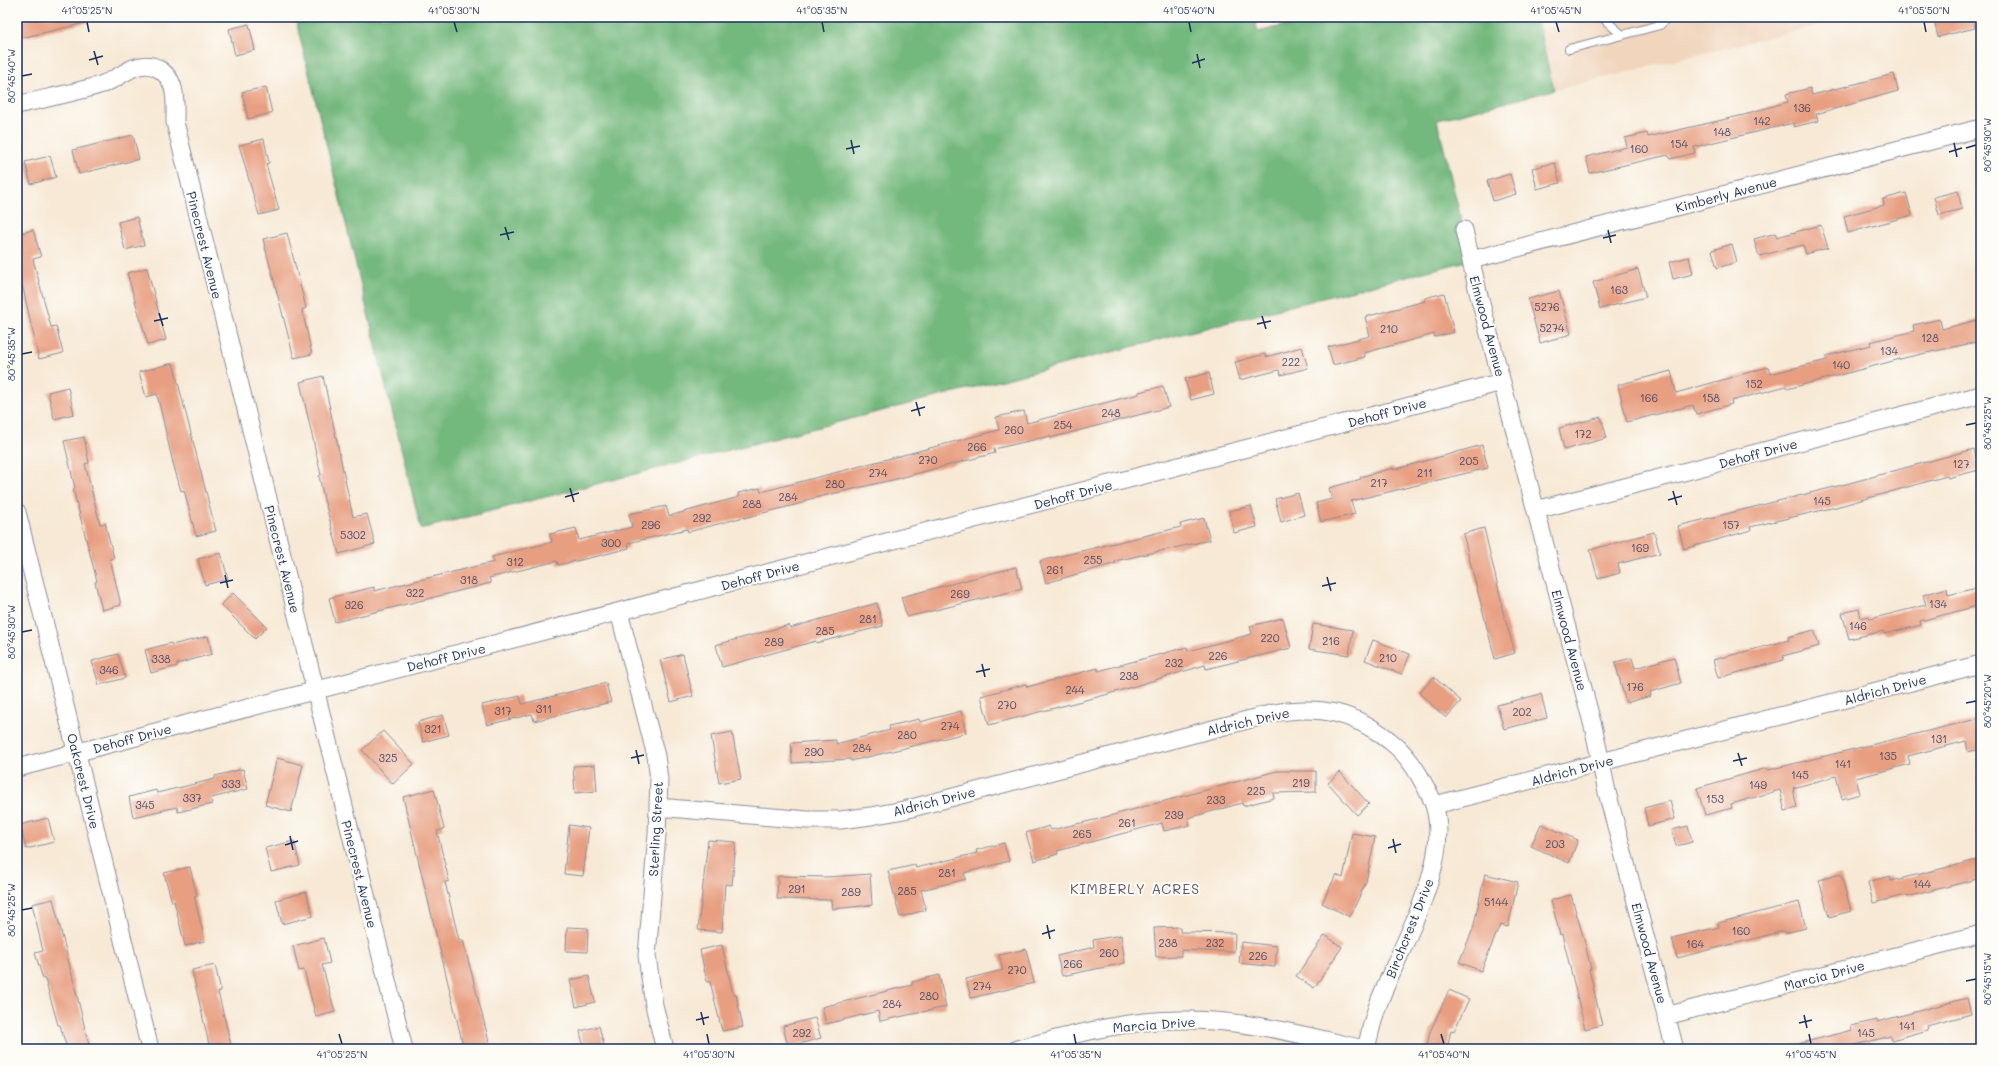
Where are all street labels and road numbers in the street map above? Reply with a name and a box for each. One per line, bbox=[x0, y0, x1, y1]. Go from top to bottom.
street label: Kimberly Avenue bbox=[1673, 172, 1779, 216]
street label: Pinecrest Avenue bbox=[183, 189, 227, 301]
street label: Elmwood Avenue bbox=[1466, 274, 1510, 378]
street label: Dehoff Drive bbox=[1346, 393, 1428, 431]
street label: Dehoff Drive bbox=[1717, 434, 1799, 472]
street label: Dehoff Drive bbox=[1032, 475, 1114, 513]
street label: Pinecrest Avenue bbox=[261, 503, 305, 615]
street label: Dehoff Drive bbox=[719, 556, 801, 594]
street label: Elmwood Avenue bbox=[1548, 588, 1592, 692]
street label: Dehoff Drive bbox=[405, 639, 487, 675]
street label: Aldrich Drive bbox=[1842, 670, 1928, 708]
street label: Aldrich Drive bbox=[1205, 703, 1291, 739]
street label: Dehoff Drive bbox=[91, 719, 173, 757]
street label: Oakcrest Drive bbox=[64, 731, 104, 831]
street label: Aldrich Drive bbox=[1529, 751, 1615, 789]
street label: Sterling Street bbox=[644, 781, 666, 877]
street label: Aldrich Drive bbox=[891, 783, 977, 819]
street label: Pinecrest Avenue bbox=[338, 818, 382, 930]
street label: Birchcrest Drive bbox=[1381, 876, 1437, 980]
street label: Elmwood Avenue bbox=[1628, 901, 1672, 1005]
street label: Marcia Drive bbox=[1782, 956, 1866, 994]
street label: Marcia Drive bbox=[1112, 1013, 1196, 1035]

